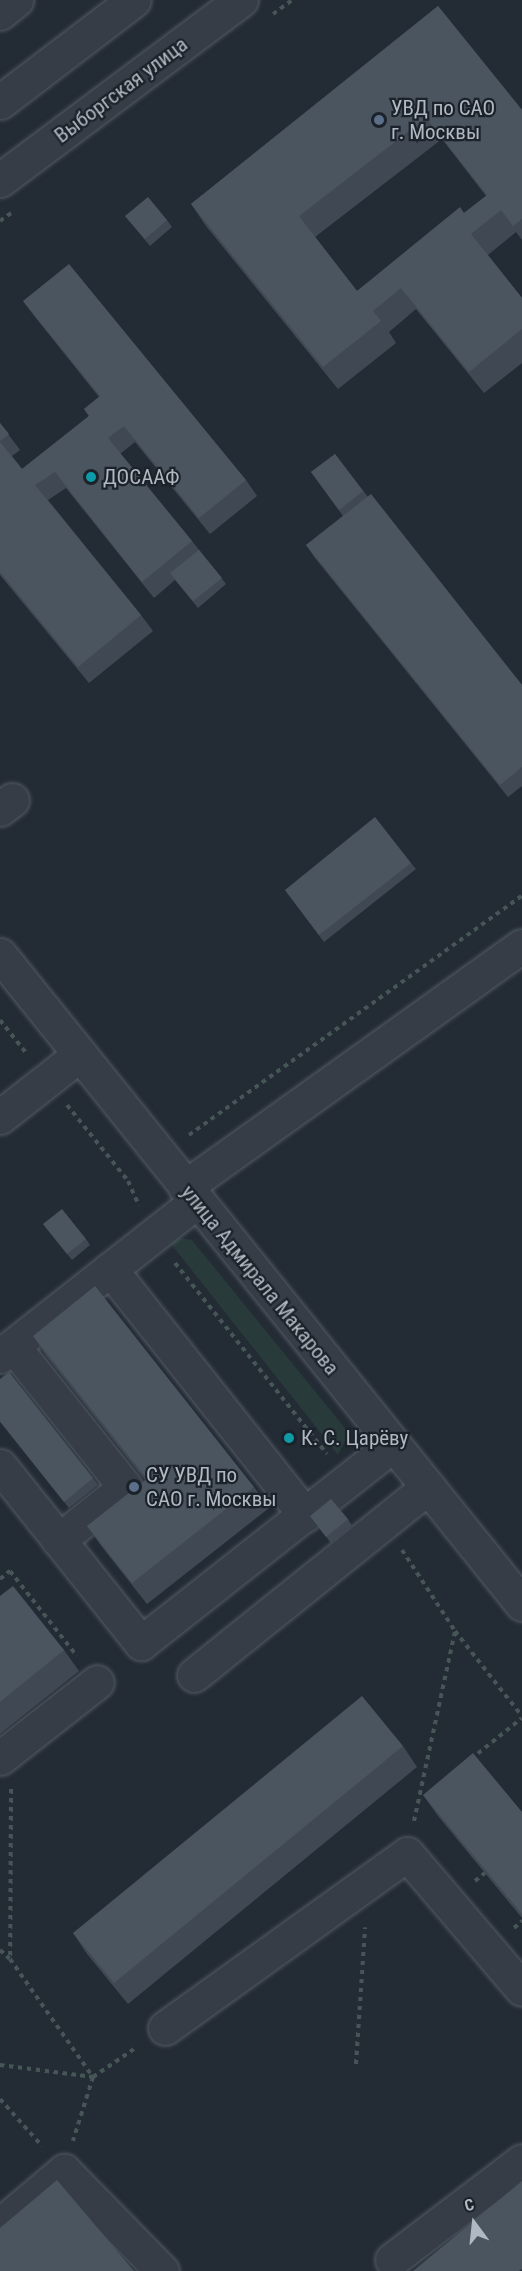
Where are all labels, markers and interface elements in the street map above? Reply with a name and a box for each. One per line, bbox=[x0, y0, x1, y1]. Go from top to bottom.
street label: Выборгская улица bbox=[50, 32, 192, 148]
place label: УВД по САО г. Москвы bbox=[391, 95, 495, 145]
marker: УВД по САО г. Москвы bbox=[372, 113, 386, 127]
place label: ДОСААФ bbox=[103, 464, 180, 490]
marker: ДОСААФ bbox=[84, 470, 98, 484]
street label: улица Адмирала Макарова bbox=[176, 1180, 344, 1380]
place label: К. С. Царёву bbox=[301, 1425, 408, 1451]
marker: К. С. Царёву bbox=[282, 1431, 296, 1445]
place label: СУ УВД по САО г. Москвы bbox=[146, 1462, 277, 1512]
marker: СУ УВД по САО г. Москвы bbox=[127, 1480, 141, 1494]
north arrow bbox=[444, 2193, 504, 2253]
text: С bbox=[462, 2195, 476, 2215]

